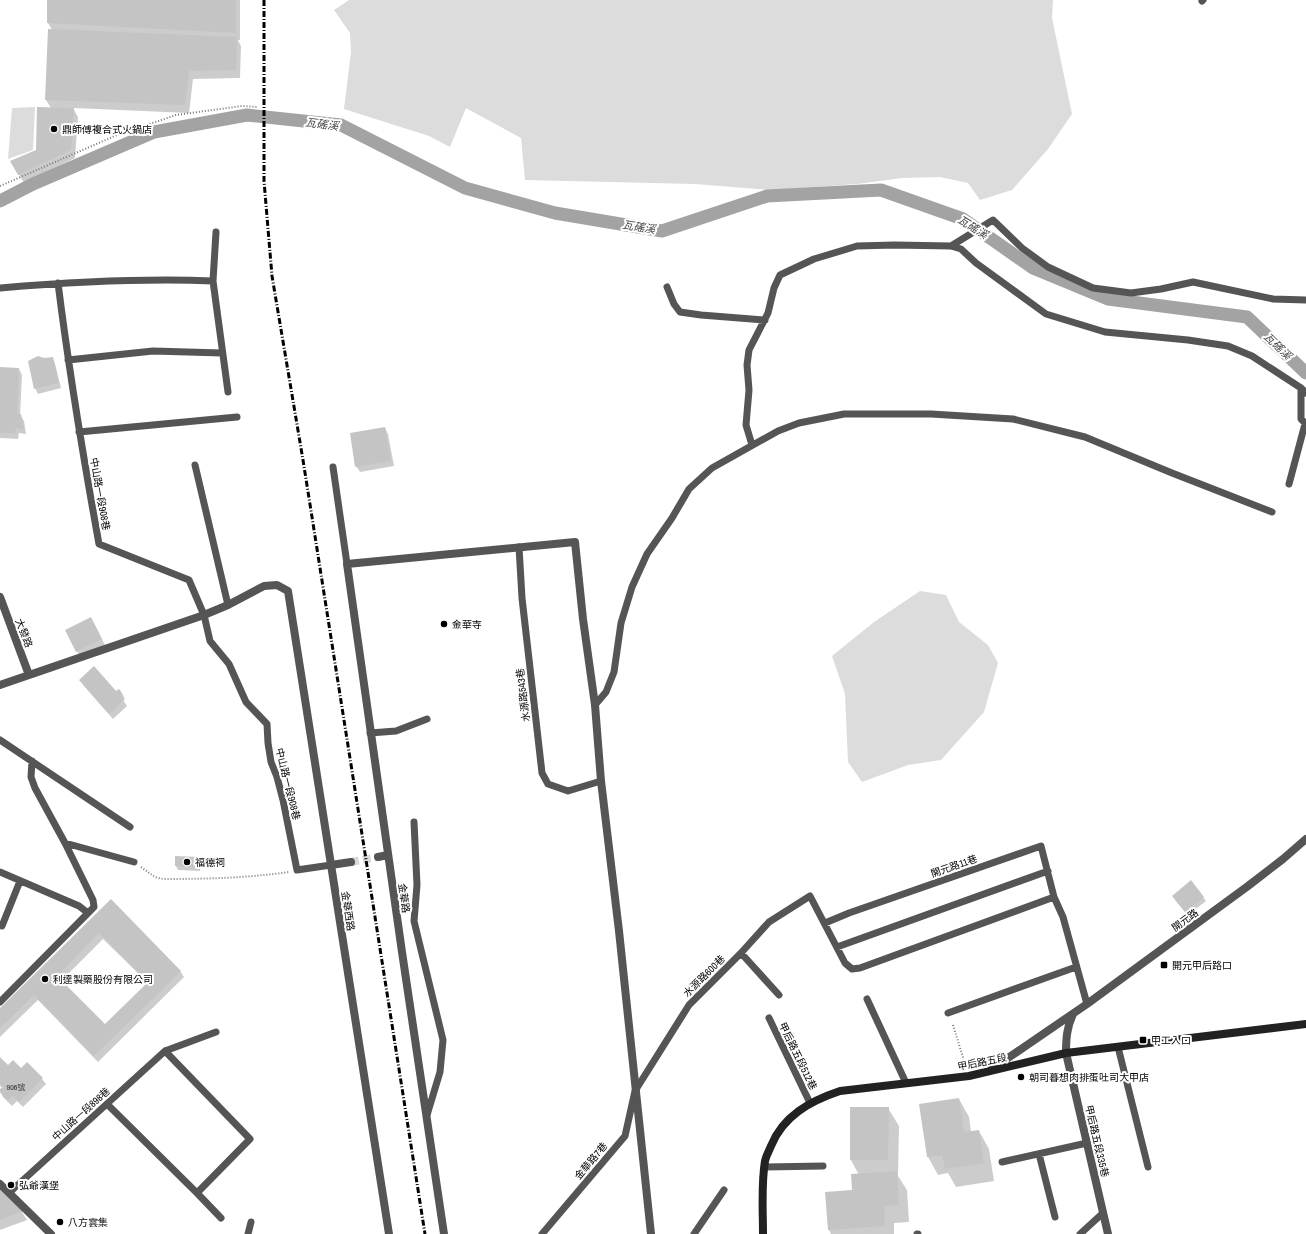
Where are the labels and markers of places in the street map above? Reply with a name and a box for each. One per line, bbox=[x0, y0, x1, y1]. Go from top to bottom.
place label: 鼎師傅複合式火鍋店 bbox=[62, 123, 152, 136]
marker: 鼎師傅複合式火鍋店 bbox=[49, 124, 59, 134]
place label: 金華寺 bbox=[452, 618, 482, 631]
marker: 金華寺 bbox=[439, 619, 449, 629]
place label: 福德祠 bbox=[195, 856, 225, 869]
marker: 福德祠 bbox=[182, 857, 192, 867]
place label: 開元甲后路口 bbox=[1172, 959, 1232, 972]
marker: 開元甲后路口 bbox=[1159, 960, 1169, 970]
place label: 利達製藥股份有限公司 bbox=[53, 973, 153, 986]
marker: 利達製藥股份有限公司 bbox=[40, 974, 50, 984]
place label: 甲工入口 bbox=[1151, 1034, 1191, 1047]
marker: 甲工入口 bbox=[1138, 1035, 1148, 1045]
place label: 朝司暮想肉排蛋吐司大甲店 bbox=[1029, 1071, 1149, 1084]
marker: 朝司暮想肉排蛋吐司大甲店 bbox=[1016, 1072, 1026, 1082]
place label: 弘爺漢堡 bbox=[19, 1179, 59, 1192]
marker: 弘爺漢堡 bbox=[6, 1180, 16, 1190]
place label: 八方雲集 bbox=[68, 1216, 108, 1229]
marker: 八方雲集 bbox=[55, 1217, 65, 1227]

